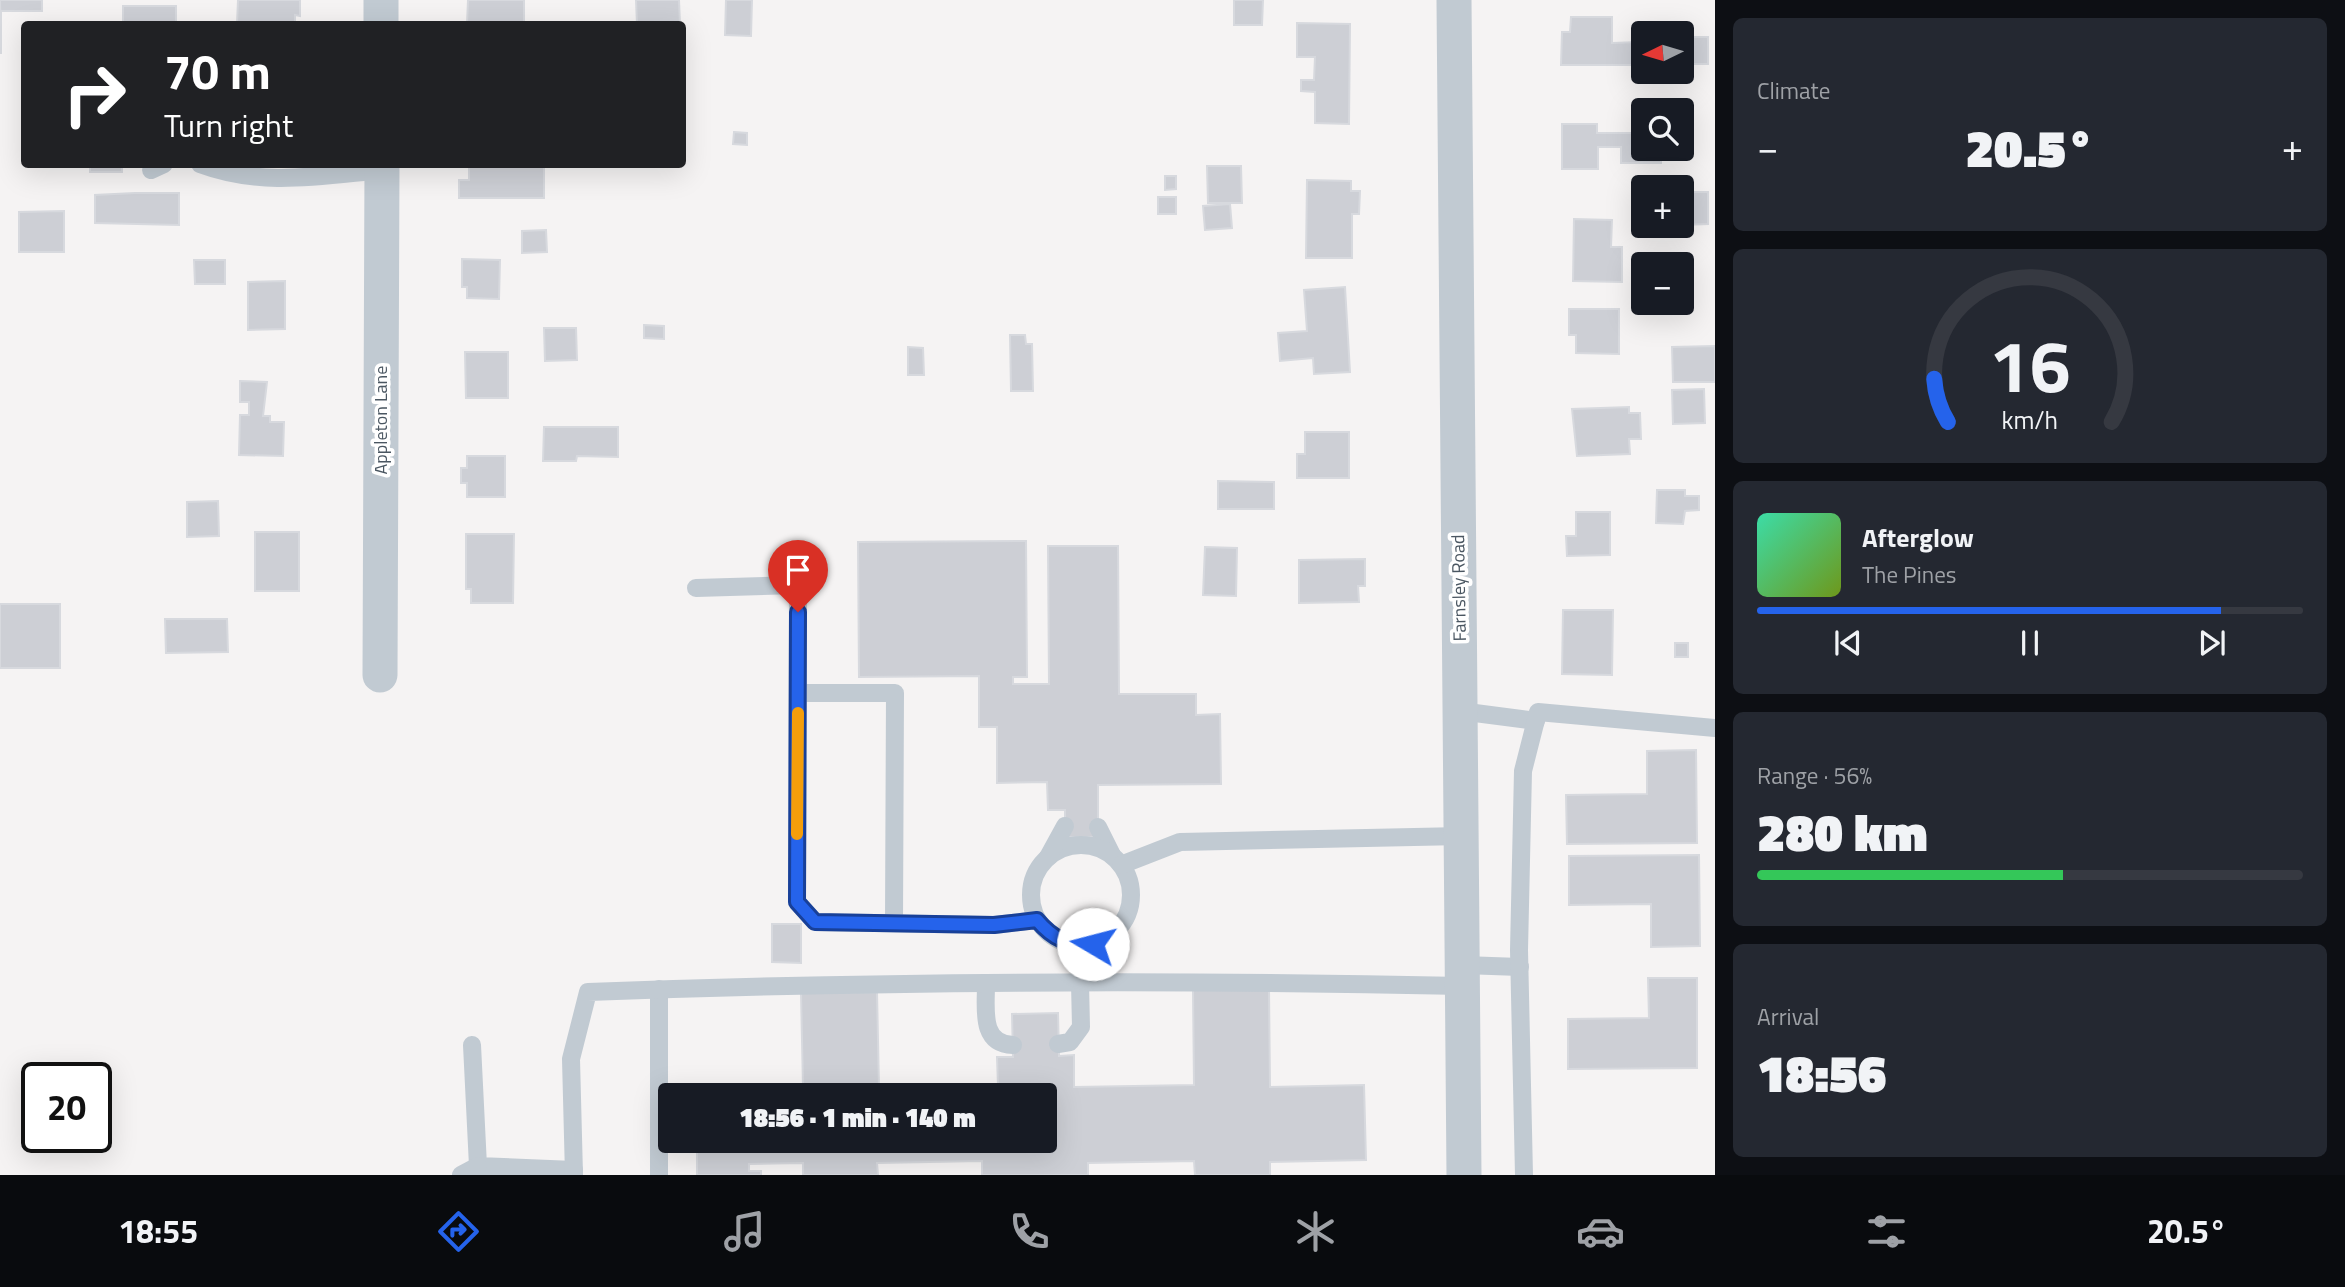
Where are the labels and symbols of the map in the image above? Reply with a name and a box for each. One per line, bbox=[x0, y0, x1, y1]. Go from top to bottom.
north arrow bbox=[1631, 21, 1694, 84]
street label: Appleton Lane bbox=[367, 366, 394, 474]
street label: Farnsley Road bbox=[1444, 534, 1473, 642]
pin bbox=[768, 540, 828, 612]
position arrow bbox=[1056, 907, 1130, 981]
speed limit sign: 20 bbox=[21, 1062, 112, 1153]

